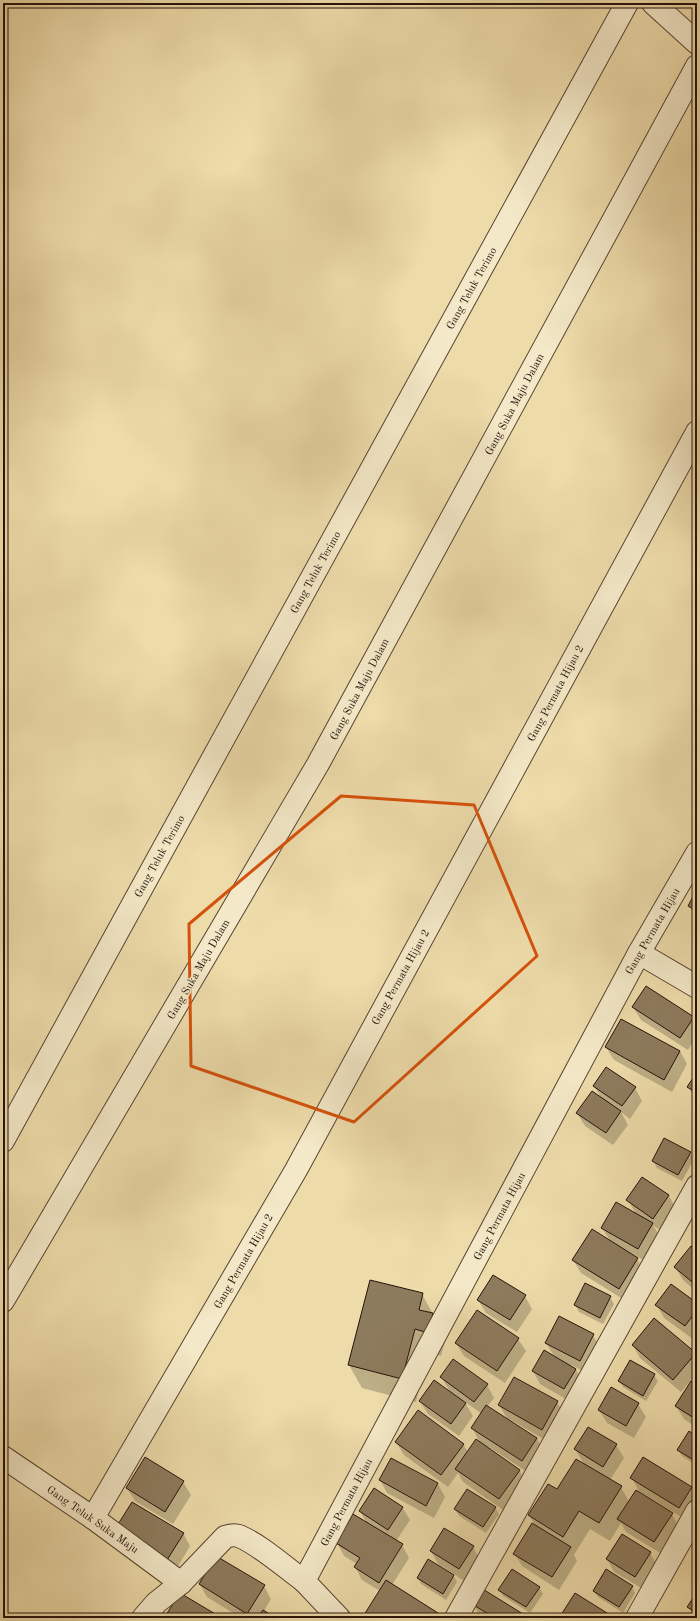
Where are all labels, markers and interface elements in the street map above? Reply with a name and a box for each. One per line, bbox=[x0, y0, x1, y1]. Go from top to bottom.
street label: Gang Teluk Terimo bbox=[445, 246, 499, 332]
street label: Gang Suka Maju Dalam bbox=[484, 352, 547, 457]
street label: Gang Teluk Terimo bbox=[289, 530, 343, 616]
street label: Gang Suka Maju Dalam bbox=[329, 637, 392, 742]
street label: Gang Permata Hijau 2 bbox=[526, 644, 586, 744]
street label: Gang Teluk Terimo bbox=[133, 814, 187, 900]
street label: Gang Permata Hijau bbox=[624, 887, 683, 977]
street label: Gang Suka Maju Dalam bbox=[166, 918, 233, 1022]
street label: Gang Permata Hijau 2 bbox=[371, 928, 432, 1027]
street label: Gang Permata Hijau bbox=[473, 1171, 528, 1262]
street label: Gang Permata Hijau 2 bbox=[213, 1213, 276, 1311]
street label: Gang Permata Hijau bbox=[320, 1457, 375, 1548]
street label: Gang Teluk Suka Maju bbox=[44, 1484, 140, 1556]

